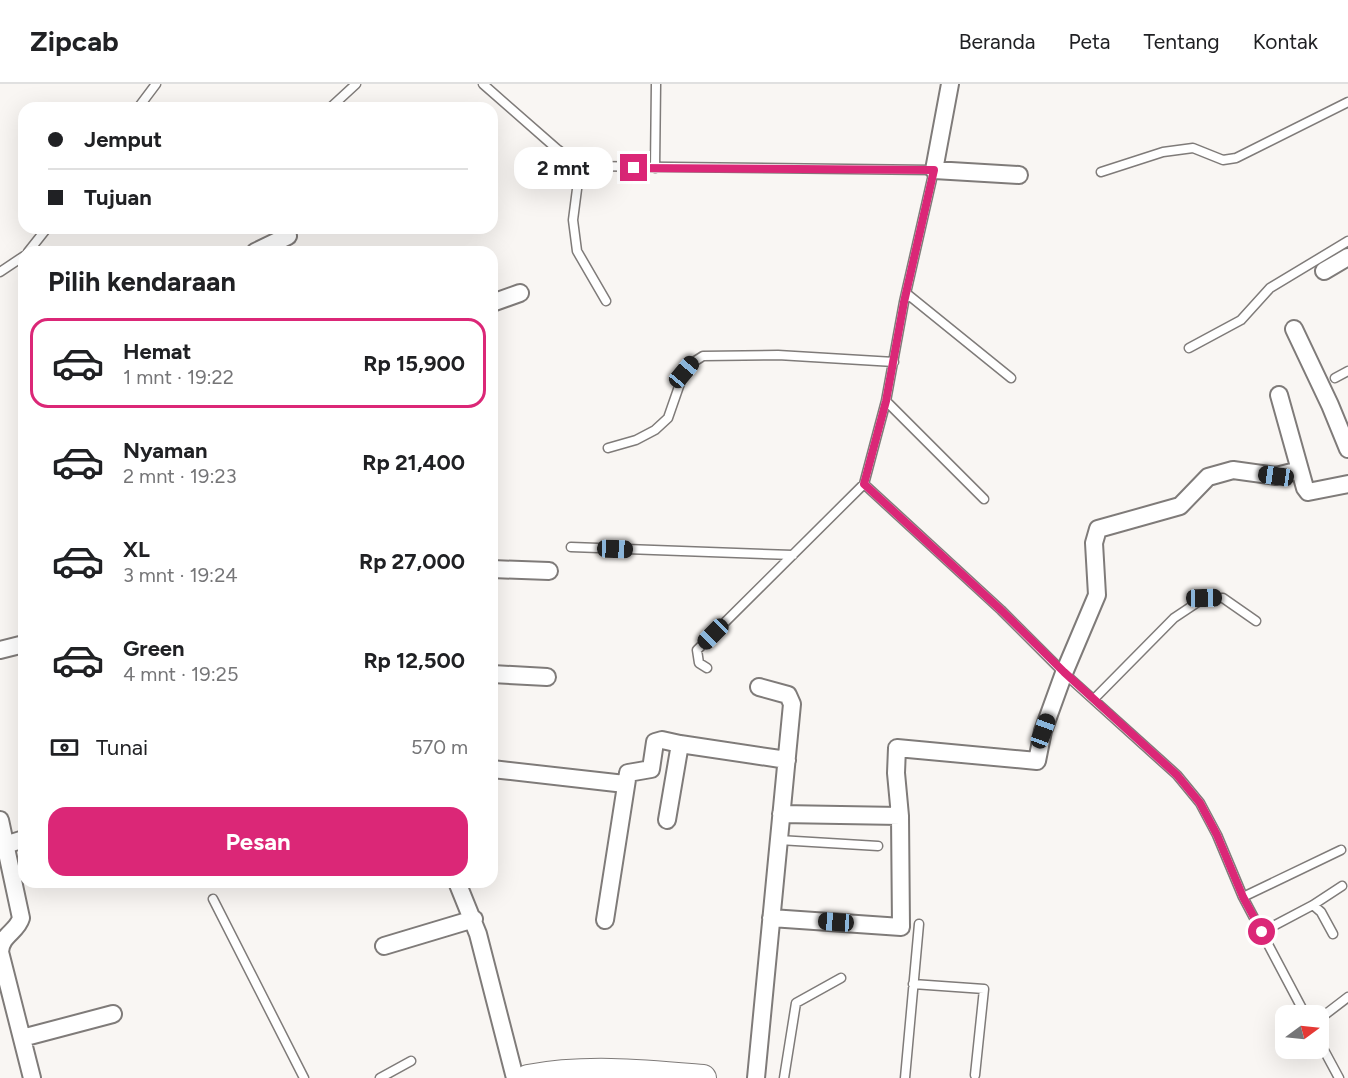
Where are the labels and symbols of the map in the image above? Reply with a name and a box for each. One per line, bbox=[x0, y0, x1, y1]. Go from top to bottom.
callout: 2 mnt bbox=[514, 147, 613, 189]
route end bbox=[620, 154, 647, 181]
car bbox=[666, 352, 702, 392]
car bbox=[1257, 465, 1295, 487]
car bbox=[597, 539, 633, 559]
car bbox=[1186, 589, 1222, 607]
car bbox=[694, 615, 732, 653]
car bbox=[1028, 711, 1058, 751]
car bbox=[817, 912, 855, 932]
route start bbox=[1248, 918, 1275, 945]
north arrow bbox=[1275, 1005, 1329, 1059]

